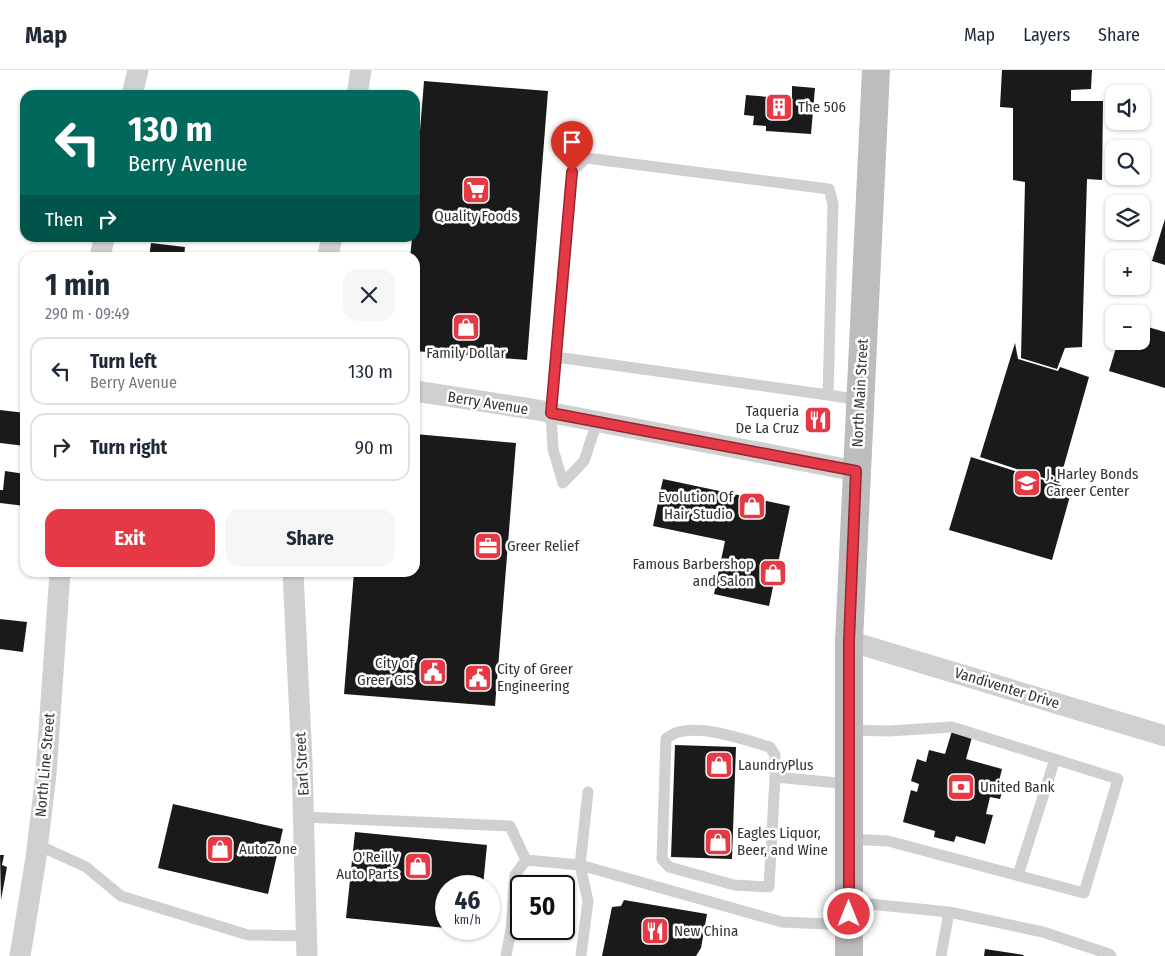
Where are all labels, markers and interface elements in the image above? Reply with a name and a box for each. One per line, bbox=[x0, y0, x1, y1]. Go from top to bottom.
text: Map bbox=[25, 21, 67, 49]
text: Map bbox=[964, 24, 995, 46]
text: Layers bbox=[1023, 24, 1070, 46]
text: Share bbox=[1098, 24, 1140, 46]
map controls bbox=[1105, 85, 1150, 350]
button: sound bbox=[1105, 85, 1150, 130]
building icon: The 506 bbox=[764, 92, 794, 122]
place label: The 506 bbox=[798, 98, 846, 116]
text: 130 m bbox=[128, 108, 212, 150]
icon: left bbox=[45, 110, 110, 175]
pin bbox=[551, 121, 593, 172]
icon: arrive bbox=[558, 128, 586, 156]
button: search bbox=[1105, 140, 1150, 185]
text: Berry Avenue bbox=[128, 150, 247, 177]
supermarket icon: Quality Foods bbox=[461, 175, 491, 205]
button: layers bbox=[1105, 195, 1150, 240]
icon: right bbox=[93, 205, 121, 233]
place label: Quality Foods bbox=[434, 207, 518, 225]
text: Then bbox=[45, 208, 83, 231]
button: + bbox=[1105, 250, 1150, 295]
text: 1 min bbox=[45, 267, 110, 303]
button: close bbox=[343, 269, 395, 321]
text: 290 m · 09:49 bbox=[45, 304, 130, 323]
button: − bbox=[1105, 305, 1150, 350]
shop icon: Family Dollar bbox=[451, 312, 481, 342]
street label: North Main Street bbox=[848, 338, 872, 448]
place label: Family Dollar bbox=[426, 344, 506, 362]
text: Turn left bbox=[90, 350, 157, 373]
icon: left bbox=[47, 357, 75, 385]
text: 130 m bbox=[348, 360, 393, 383]
text: Berry Avenue bbox=[90, 373, 177, 392]
street label: Berry Avenue bbox=[446, 388, 530, 418]
place label: Taqueria De La Cruz bbox=[736, 402, 799, 437]
restaurant icon: Taqueria De La Cruz bbox=[803, 405, 833, 435]
icon: right bbox=[47, 433, 75, 461]
text: Turn right bbox=[90, 436, 167, 459]
text: 90 m bbox=[355, 436, 393, 459]
place label: J. Harley Bonds Career Center bbox=[1046, 465, 1138, 500]
school or university icon: J. Harley Bonds Career Center bbox=[1012, 468, 1042, 498]
place label: Evolution Of Hair Studio bbox=[658, 488, 734, 523]
shop icon: Evolution Of Hair Studio bbox=[737, 491, 767, 521]
button: Exit bbox=[45, 509, 215, 567]
button: Share bbox=[225, 509, 395, 567]
office icon: Greer Relief bbox=[473, 531, 503, 561]
place label: Greer Relief bbox=[507, 537, 581, 555]
place label: Famous Barbershop and Salon bbox=[632, 555, 754, 590]
shop icon: Famous Barbershop and Salon bbox=[758, 558, 788, 588]
place label: City of Greer GIS bbox=[357, 654, 415, 689]
public building icon: City of Greer GIS bbox=[418, 657, 448, 687]
place label: City of Greer Engineering bbox=[497, 660, 574, 695]
public building icon: City of Greer Engineering bbox=[463, 663, 493, 693]
street label: Vandiventer Drive bbox=[952, 664, 1062, 712]
street label: North Line Street bbox=[31, 712, 59, 818]
street label: Earl Street bbox=[291, 732, 313, 796]
shop icon: LaundryPlus bbox=[704, 750, 734, 780]
place label: LaundryPlus bbox=[738, 756, 814, 774]
bank icon: United Bank bbox=[946, 772, 976, 802]
place label: United Bank bbox=[980, 778, 1055, 796]
place label: Eagles Liquor, Beer, and Wine bbox=[737, 824, 828, 859]
shop icon: Eagles Liquor, Beer, and Wine bbox=[703, 827, 733, 857]
shop icon: AutoZone bbox=[205, 834, 235, 864]
place label: AutoZone bbox=[239, 840, 297, 858]
place label: O'Reilly Auto Parts bbox=[336, 848, 399, 883]
shop icon: O'Reilly Auto Parts bbox=[403, 851, 433, 881]
speed limit sign: 50 bbox=[510, 875, 575, 940]
text: 46 bbox=[455, 886, 480, 916]
position arrow bbox=[822, 887, 874, 939]
text: km/h bbox=[454, 913, 481, 927]
restaurant icon: New China bbox=[640, 916, 670, 946]
place label: New China bbox=[674, 922, 738, 940]

